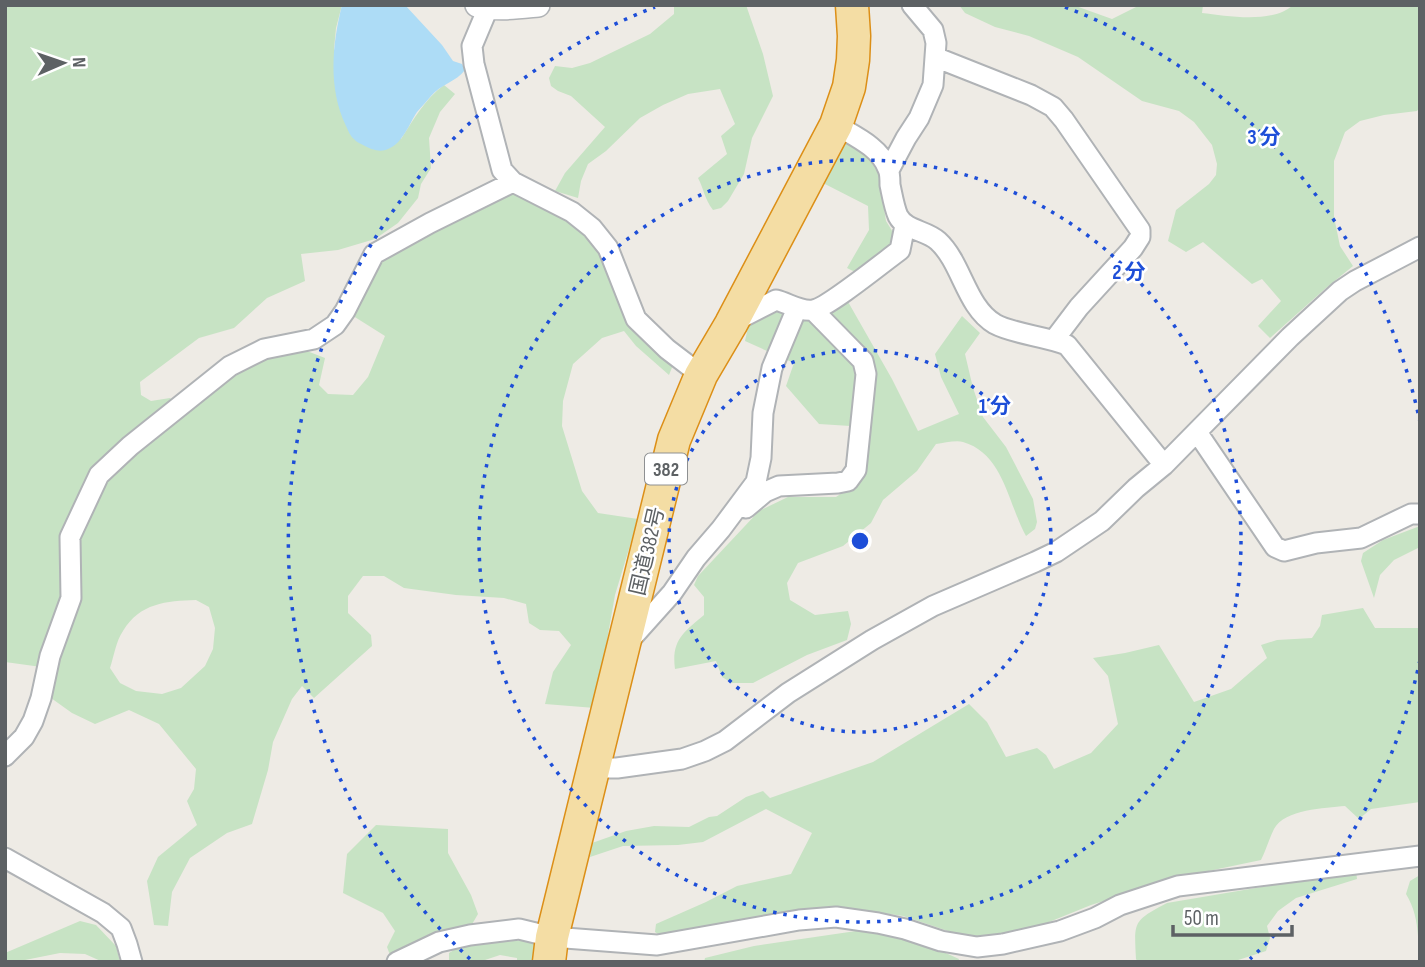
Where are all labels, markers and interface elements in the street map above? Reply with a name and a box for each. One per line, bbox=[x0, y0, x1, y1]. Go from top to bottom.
north arrow bbox=[28, 28, 98, 98]
text: N bbox=[67, 57, 90, 68]
text: 3 分 bbox=[1247, 125, 1281, 150]
text: 2 分 bbox=[1112, 260, 1146, 285]
text: 1 分 bbox=[979, 394, 1011, 419]
road number: 382 bbox=[645, 454, 687, 484]
street label: 国道382号 bbox=[625, 504, 670, 598]
centre of rings bbox=[848, 529, 872, 553]
scale bar bbox=[1173, 894, 1292, 938]
text: 50 m bbox=[1184, 906, 1219, 931]

